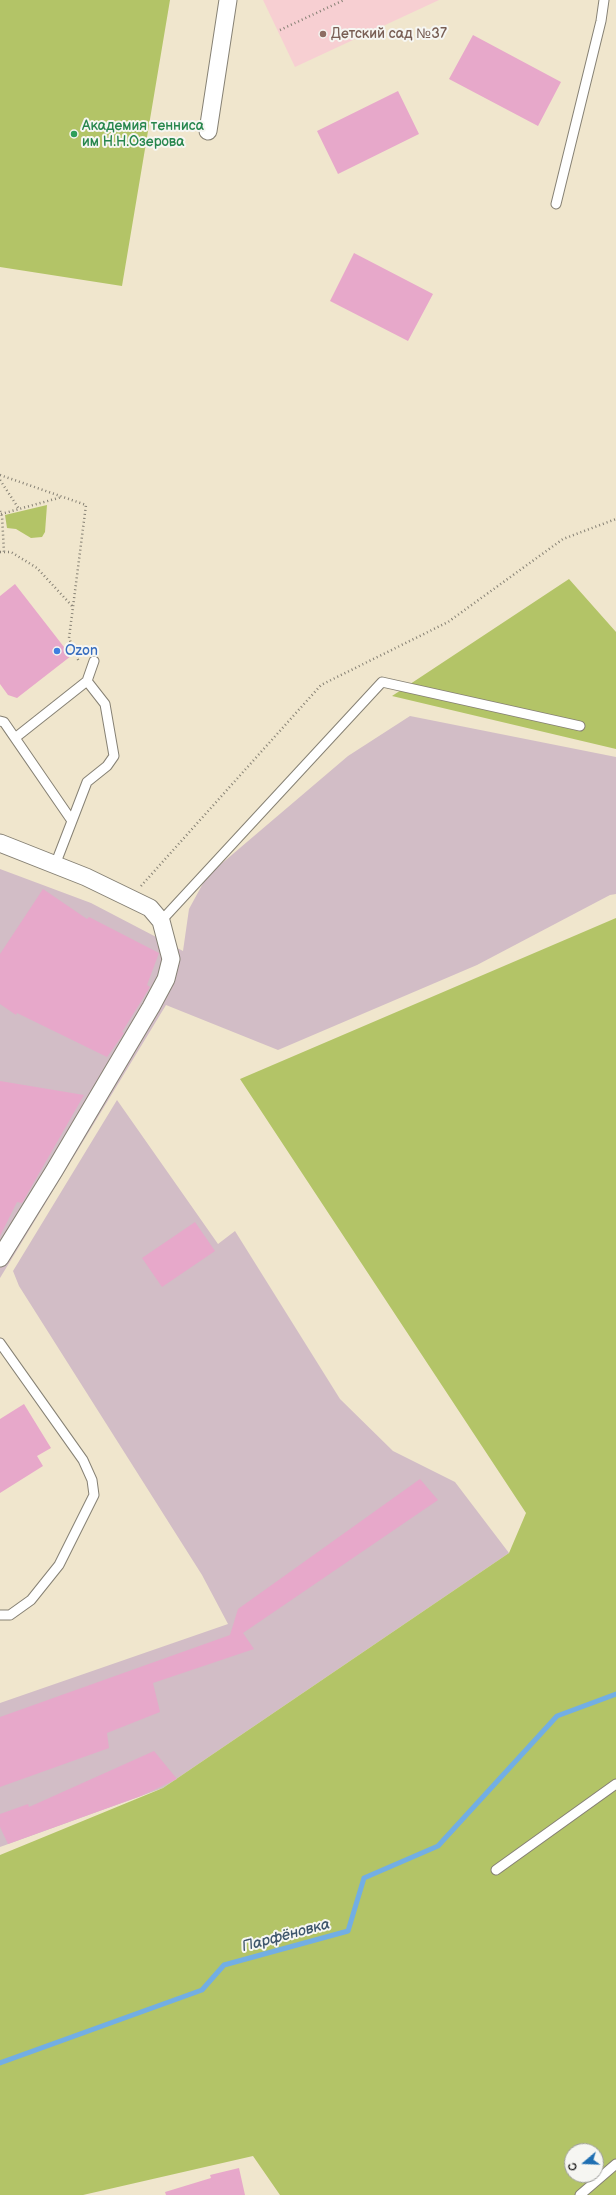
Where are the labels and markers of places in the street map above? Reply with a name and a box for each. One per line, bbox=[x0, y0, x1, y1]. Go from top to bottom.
place label: Детский сад №37 bbox=[331, 26, 447, 42]
marker: Детский сад №37 bbox=[318, 29, 328, 39]
place label: Академия тенниса им Н.Н.Озерова bbox=[82, 118, 204, 150]
marker: Академия тенниса им Н.Н.Озерова bbox=[69, 129, 79, 139]
place label: Ozon bbox=[65, 643, 98, 659]
marker: Ozon bbox=[52, 646, 62, 656]

